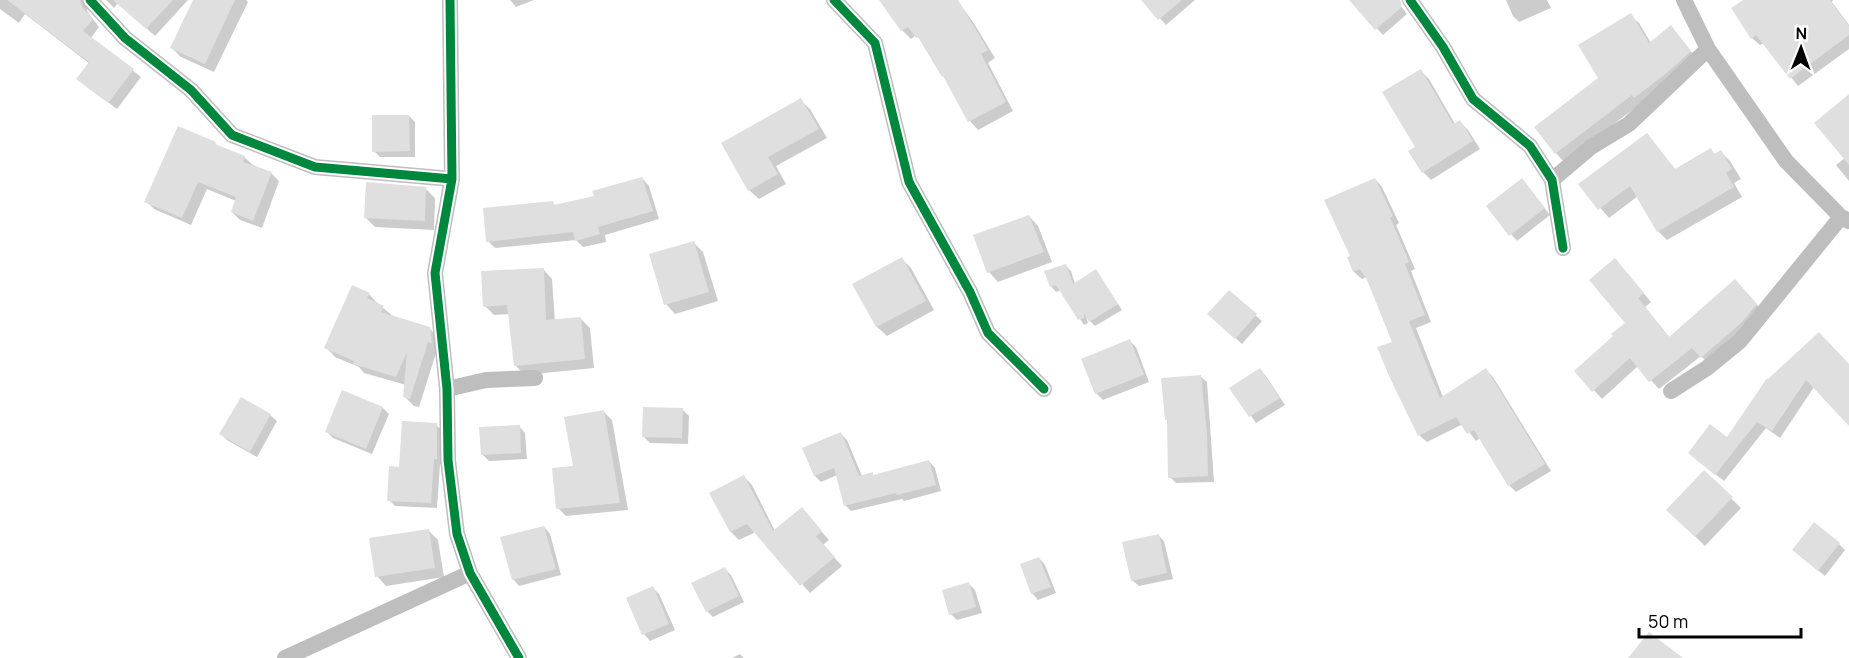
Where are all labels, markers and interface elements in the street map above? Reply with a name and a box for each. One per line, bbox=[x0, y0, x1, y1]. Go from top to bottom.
north arrow bbox=[1771, 18, 1831, 78]
text: N bbox=[1795, 22, 1807, 44]
scale bar bbox=[1639, 601, 1801, 639]
text: 50 m bbox=[1648, 609, 1688, 633]

